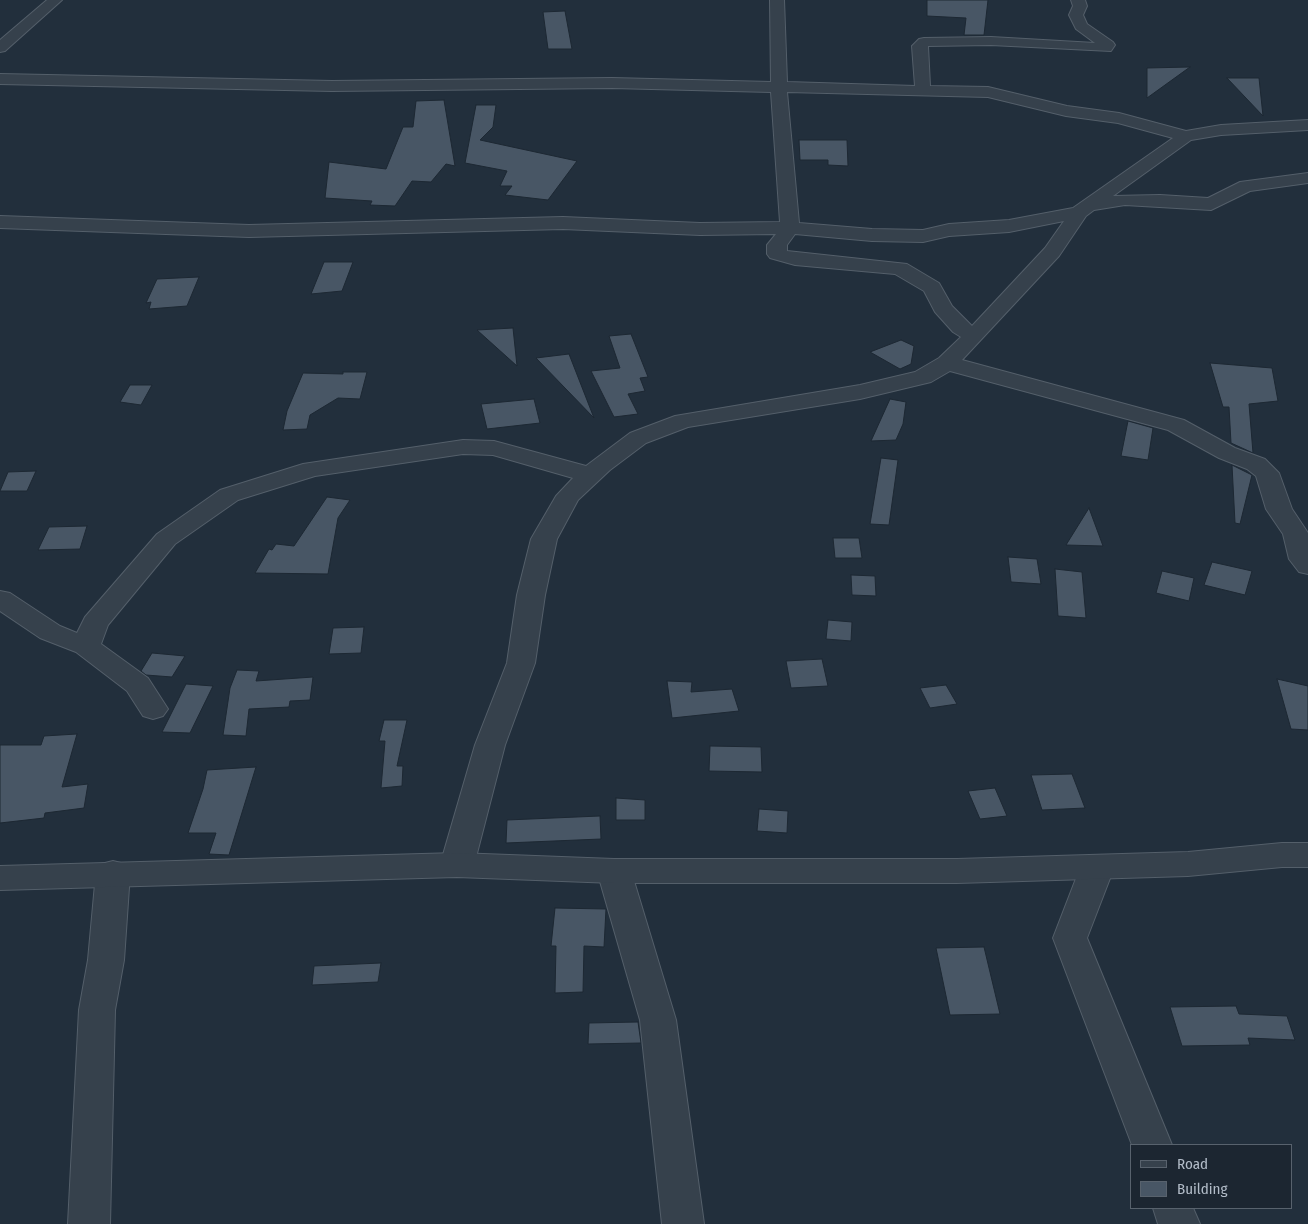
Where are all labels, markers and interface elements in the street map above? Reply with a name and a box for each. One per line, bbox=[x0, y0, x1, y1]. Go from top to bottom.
legend bbox=[1130, 1144, 1293, 1209]
text: Road bbox=[1177, 1155, 1208, 1173]
text: Building bbox=[1177, 1180, 1228, 1198]

